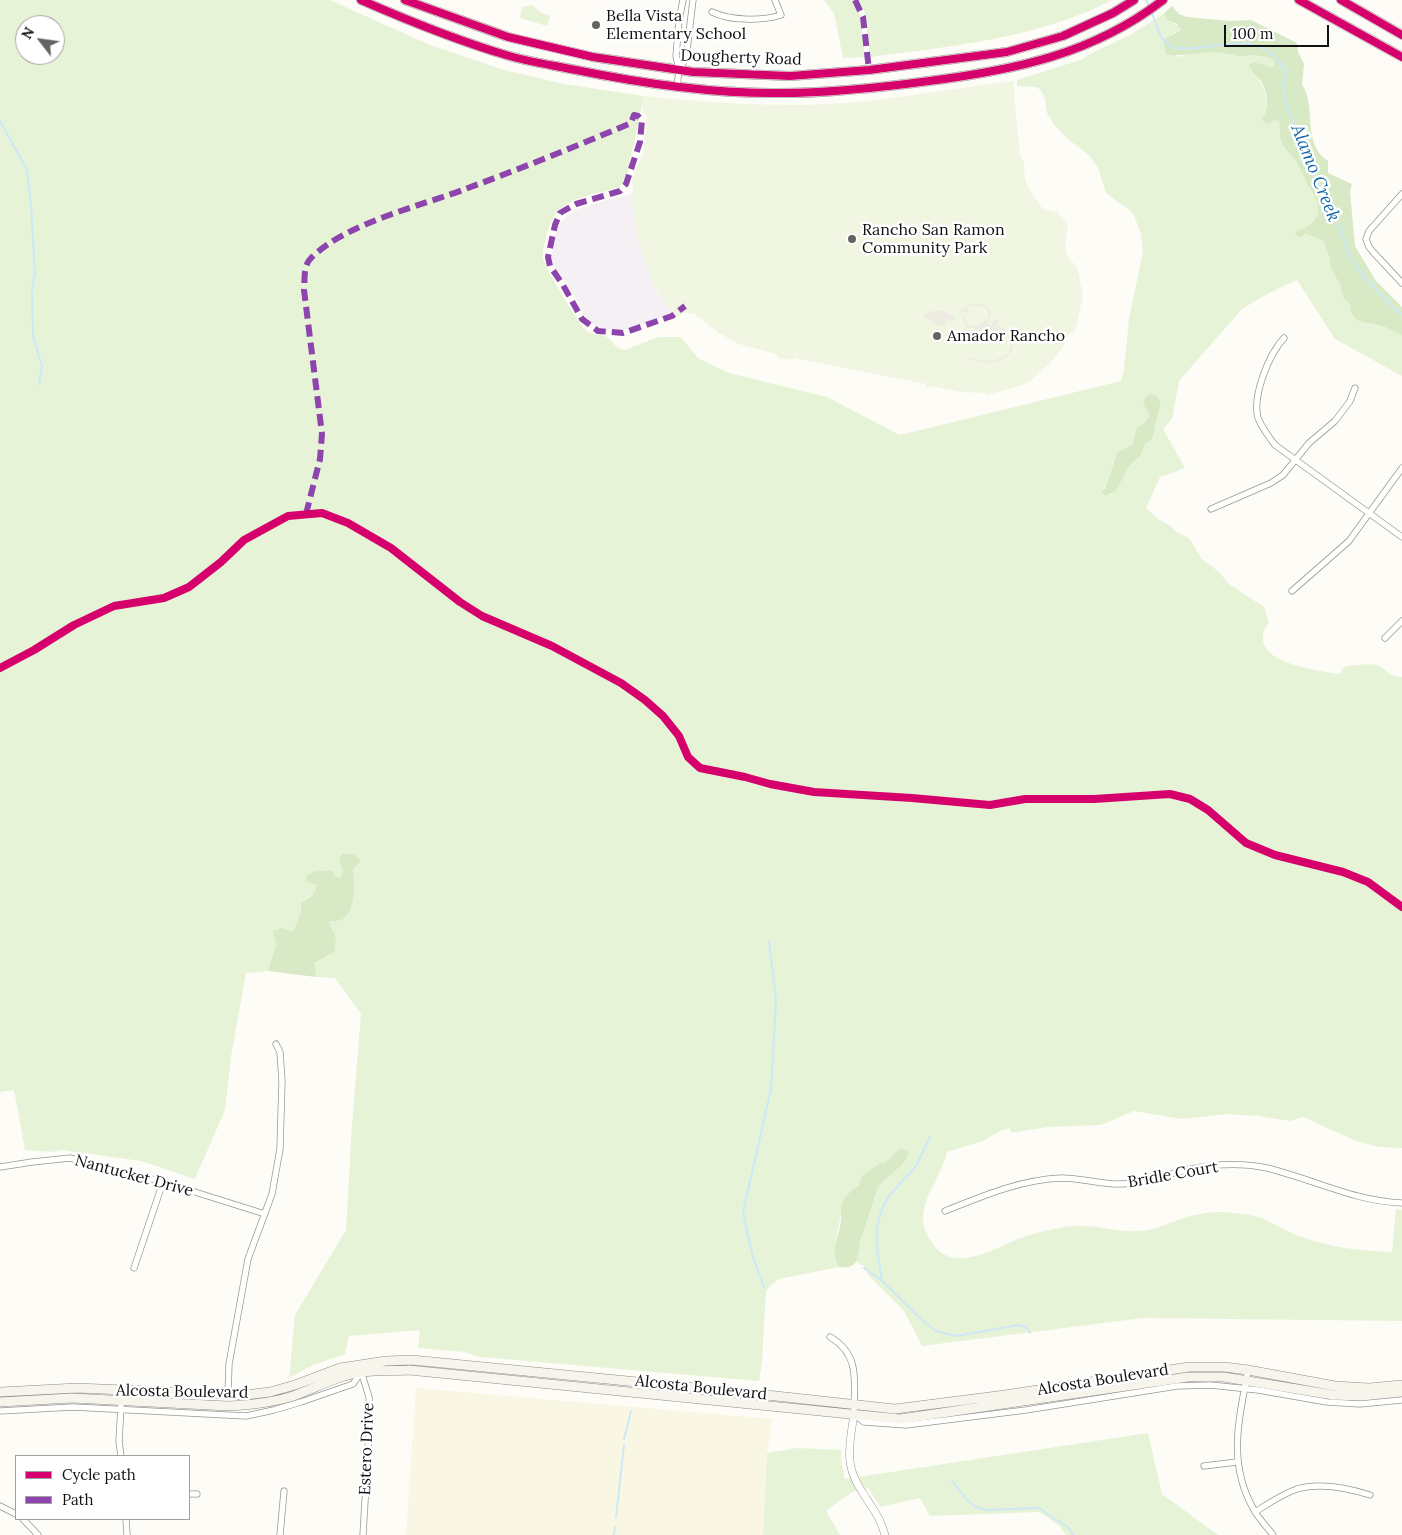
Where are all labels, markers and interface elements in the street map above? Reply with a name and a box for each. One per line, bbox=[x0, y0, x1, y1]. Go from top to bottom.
place label: Bella Vista Elementary School bbox=[606, 6, 746, 44]
north arrow bbox=[15, 15, 65, 65]
scale bar bbox=[1227, 15, 1332, 47]
marker: Bella Vista Elementary School bbox=[590, 19, 602, 31]
text: N bbox=[17, 24, 38, 42]
text: 100 m bbox=[1232, 24, 1273, 43]
street label: Dougherty Road bbox=[680, 46, 802, 70]
water label: Alamo Creek bbox=[1286, 121, 1344, 225]
place label: Rancho San Ramon Community Park bbox=[862, 220, 1005, 258]
marker: Rancho San Ramon Community Park bbox=[846, 233, 858, 245]
place label: Amador Rancho bbox=[947, 326, 1065, 346]
marker: Amador Rancho bbox=[931, 330, 943, 342]
street label: Nantucket Drive bbox=[73, 1151, 195, 1201]
street label: Bridle Court bbox=[1126, 1158, 1220, 1192]
street label: Alcosta Boulevard bbox=[1036, 1360, 1170, 1400]
street label: Alcosta Boulevard bbox=[634, 1372, 768, 1404]
street label: Alcosta Boulevard bbox=[116, 1381, 248, 1403]
street label: Estero Drive bbox=[356, 1402, 378, 1496]
legend bbox=[15, 1455, 190, 1520]
text: Cycle path bbox=[62, 1465, 136, 1484]
text: Path bbox=[62, 1490, 93, 1509]

